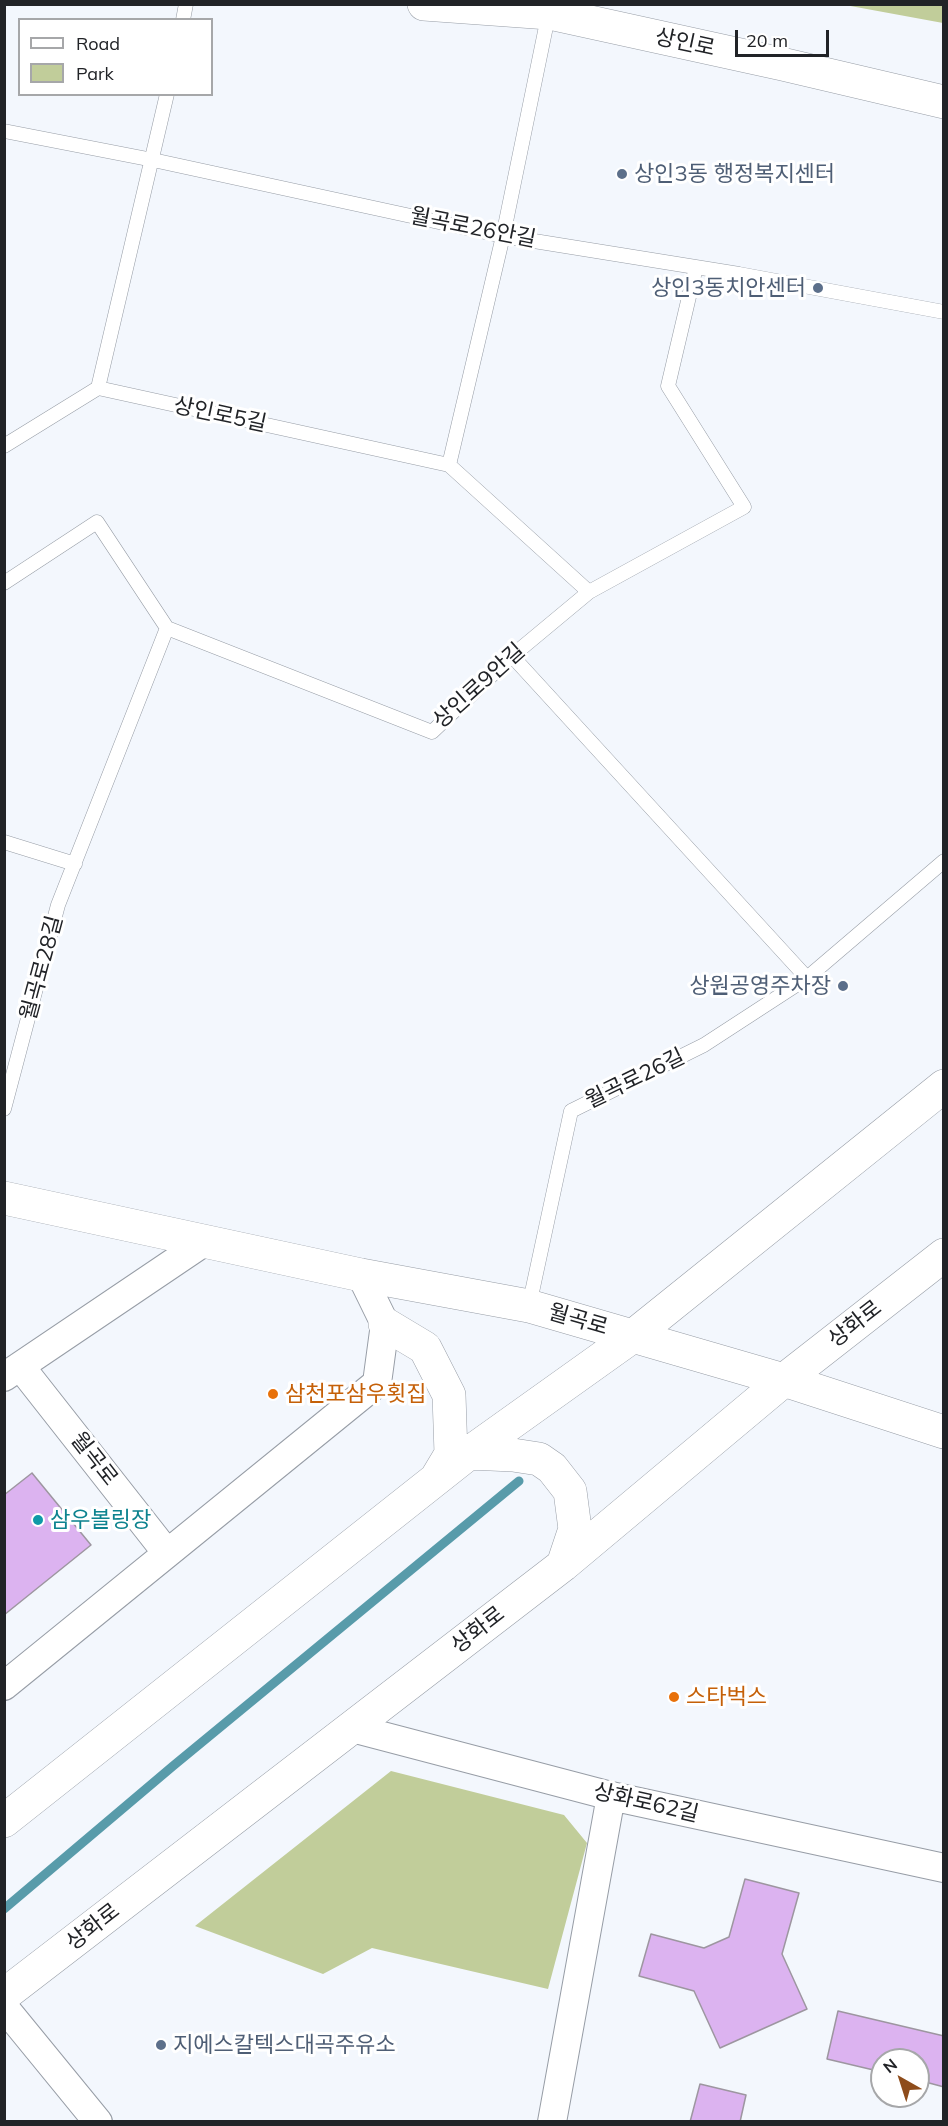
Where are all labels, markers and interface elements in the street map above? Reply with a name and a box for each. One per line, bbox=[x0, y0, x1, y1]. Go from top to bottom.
legend bbox=[18, 18, 213, 96]
scale bar bbox=[738, 18, 832, 56]
street label: 상인로 bbox=[653, 24, 717, 62]
text: 20 m bbox=[746, 29, 788, 52]
text: Road bbox=[76, 32, 120, 55]
text: Park bbox=[76, 62, 114, 85]
place label: 상인3동 행정복지센터 bbox=[634, 161, 835, 187]
marker: 상인3동 행정복지센터 bbox=[615, 167, 629, 181]
street label: 월곡로26안길 bbox=[408, 203, 538, 253]
place label: 상인3동치안센터 bbox=[651, 275, 806, 301]
marker: 상인3동치안센터 bbox=[811, 281, 825, 295]
street label: 상인로5길 bbox=[171, 392, 269, 438]
street label: 상인로9안길 bbox=[428, 638, 530, 734]
street label: 월곡로28길 bbox=[15, 913, 69, 1023]
place label: 상원공영주차장 bbox=[689, 973, 831, 999]
marker: 상원공영주차장 bbox=[836, 979, 850, 993]
street label: 월곡로26길 bbox=[581, 1044, 689, 1114]
street label: 상화로 bbox=[823, 1295, 887, 1353]
street label: 월곡로 bbox=[545, 1299, 611, 1341]
place label: 삼천포삼우횟집 bbox=[285, 1381, 427, 1407]
marker: 삼천포삼우횟집 bbox=[266, 1387, 280, 1401]
street label: 월곡로 bbox=[65, 1427, 123, 1491]
place label: 삼우볼링장 bbox=[50, 1507, 151, 1533]
marker: 삼우볼링장 bbox=[31, 1513, 45, 1527]
street label: 상화로 bbox=[446, 1601, 510, 1659]
place label: 스타벅스 bbox=[686, 1684, 767, 1710]
marker: 스타벅스 bbox=[667, 1690, 681, 1704]
street label: 상화로62길 bbox=[591, 1778, 701, 1828]
street label: 상화로 bbox=[61, 1898, 125, 1956]
place label: 지에스칼텍스대곡주유소 bbox=[173, 2032, 396, 2058]
marker: 지에스칼텍스대곡주유소 bbox=[154, 2038, 168, 2052]
north arrow bbox=[870, 2048, 930, 2108]
text: N bbox=[879, 2054, 901, 2077]

